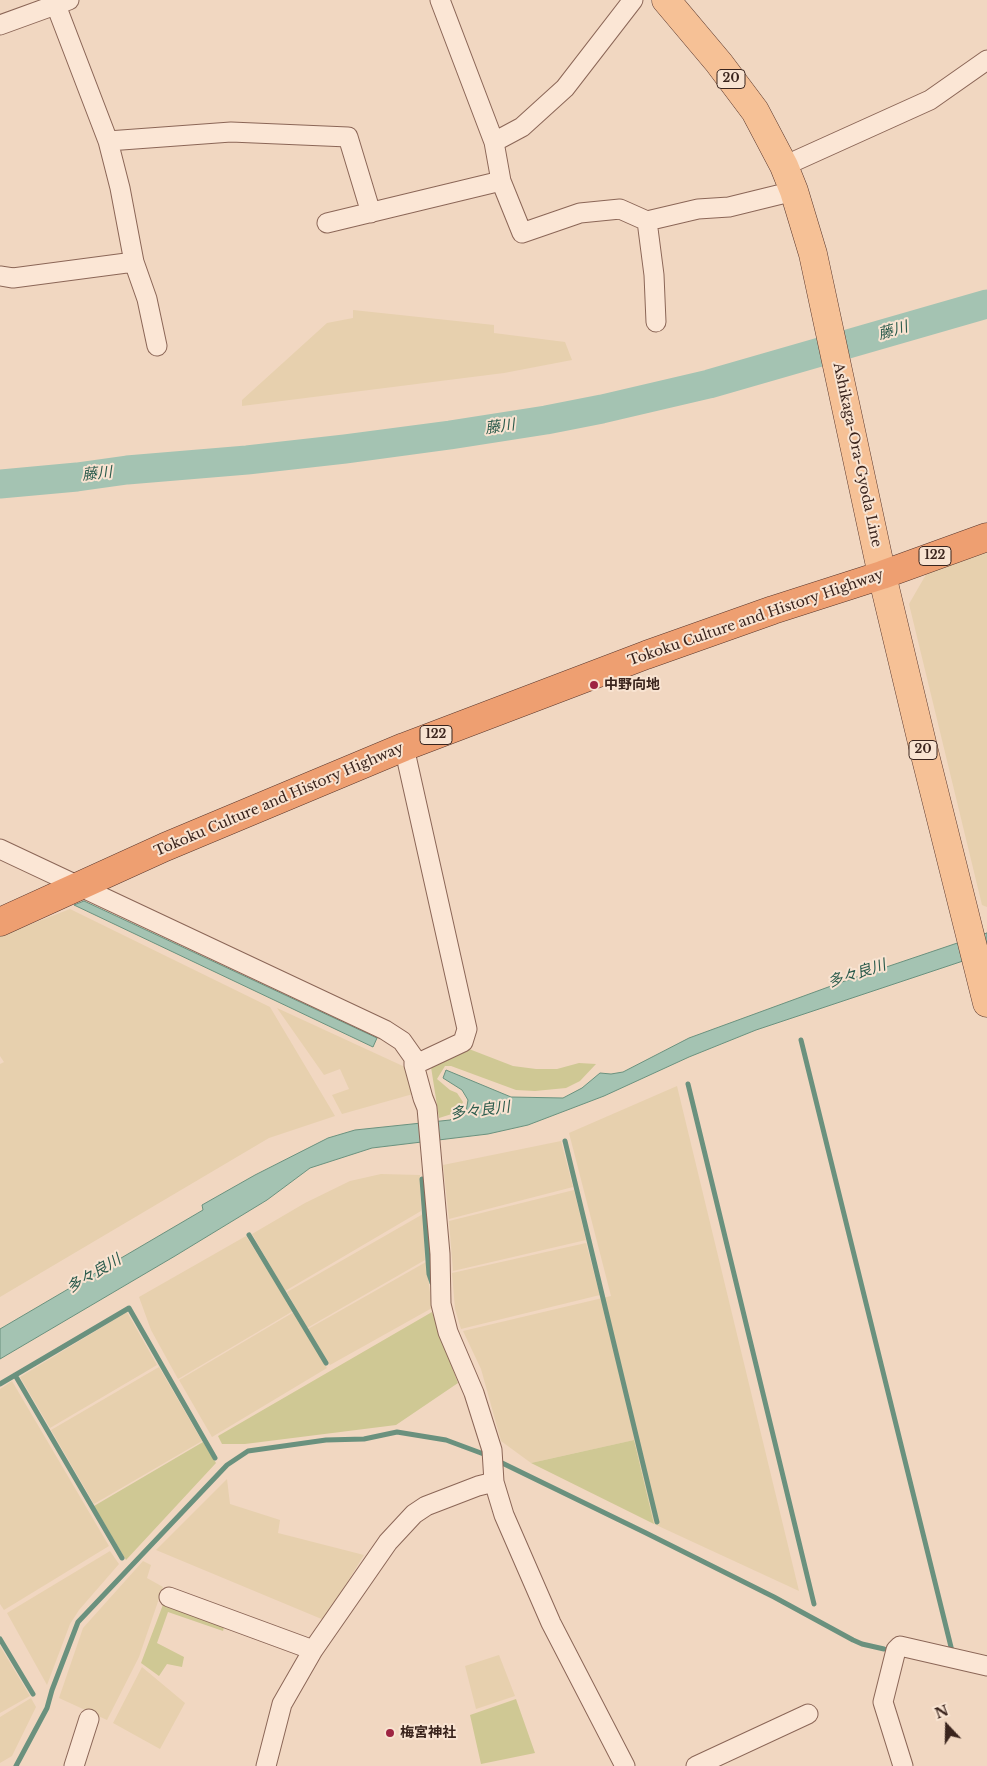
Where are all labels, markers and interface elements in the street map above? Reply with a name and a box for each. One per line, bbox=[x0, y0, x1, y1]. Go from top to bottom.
road number: 20 bbox=[717, 70, 745, 88]
water label: 藤川 bbox=[876, 318, 910, 344]
street label: Ashikaga-Ora-Gyoda Line bbox=[829, 361, 885, 549]
water label: 藤川 bbox=[484, 416, 516, 438]
water label: 藤川 bbox=[81, 463, 113, 485]
road number: 122 bbox=[919, 546, 951, 566]
street label: Tokoku Culture and History Highway bbox=[626, 566, 886, 670]
place label: 中野向地 bbox=[604, 677, 660, 693]
marker: 中野向地 bbox=[588, 679, 600, 691]
road number: 122 bbox=[420, 726, 452, 744]
street label: Tokoku Culture and History Highway bbox=[152, 740, 406, 860]
road number: 20 bbox=[909, 740, 937, 760]
water label: 多々良川 bbox=[826, 956, 888, 992]
water label: 多々良川 bbox=[449, 1098, 511, 1124]
water label: 多々良川 bbox=[64, 1251, 124, 1297]
north arrow bbox=[922, 1701, 972, 1751]
text: N bbox=[932, 1701, 951, 1723]
place label: 梅宮神社 bbox=[400, 1725, 456, 1741]
marker: 梅宮神社 bbox=[384, 1727, 396, 1739]

